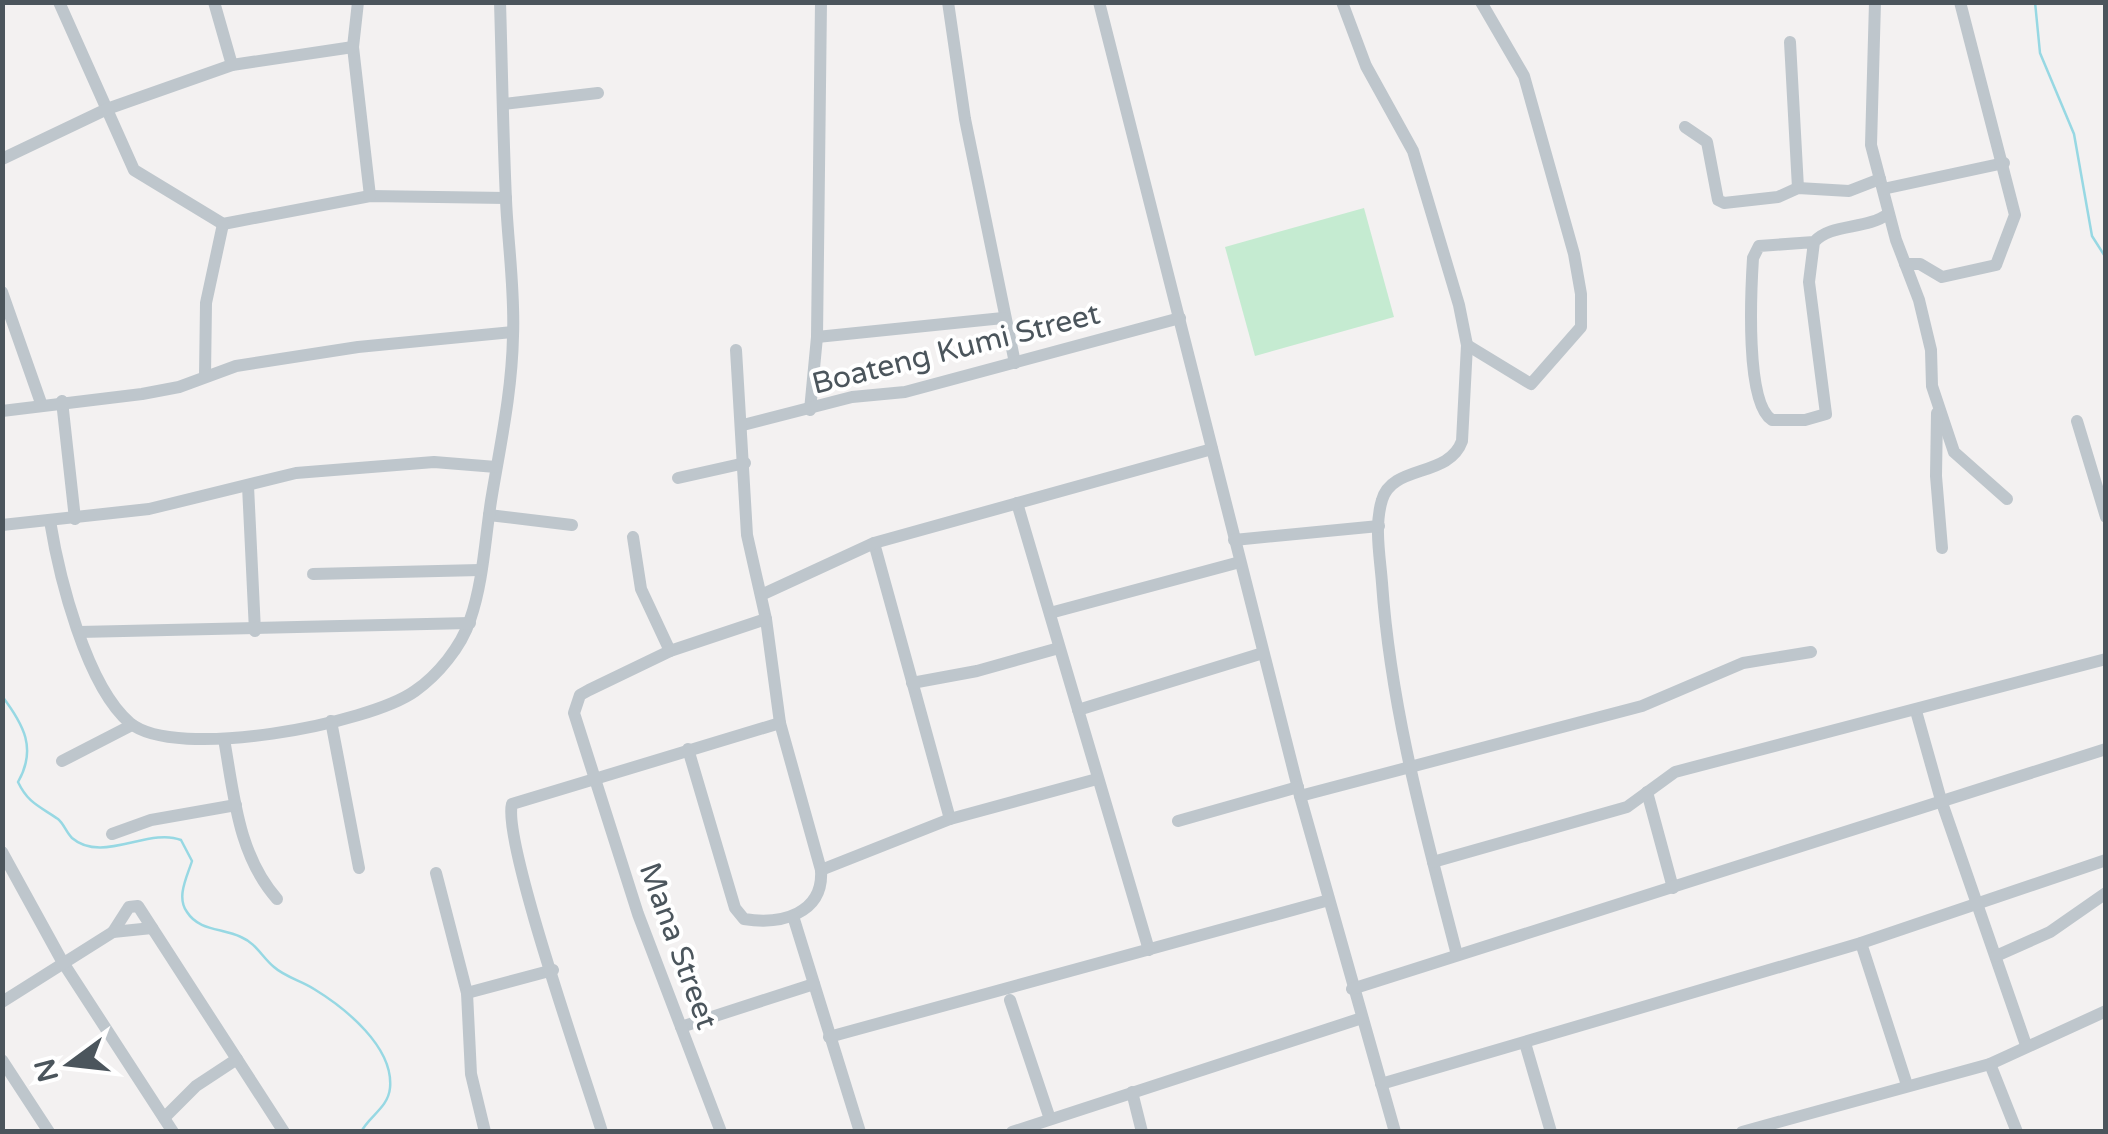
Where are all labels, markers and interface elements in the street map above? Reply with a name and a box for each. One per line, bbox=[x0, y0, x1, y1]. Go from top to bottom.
street label: Boateng Kumi Street bbox=[808, 295, 1104, 403]
street label: Mana Street bbox=[631, 858, 725, 1034]
north arrow bbox=[20, 1014, 120, 1114]
text: N bbox=[27, 1055, 66, 1085]

